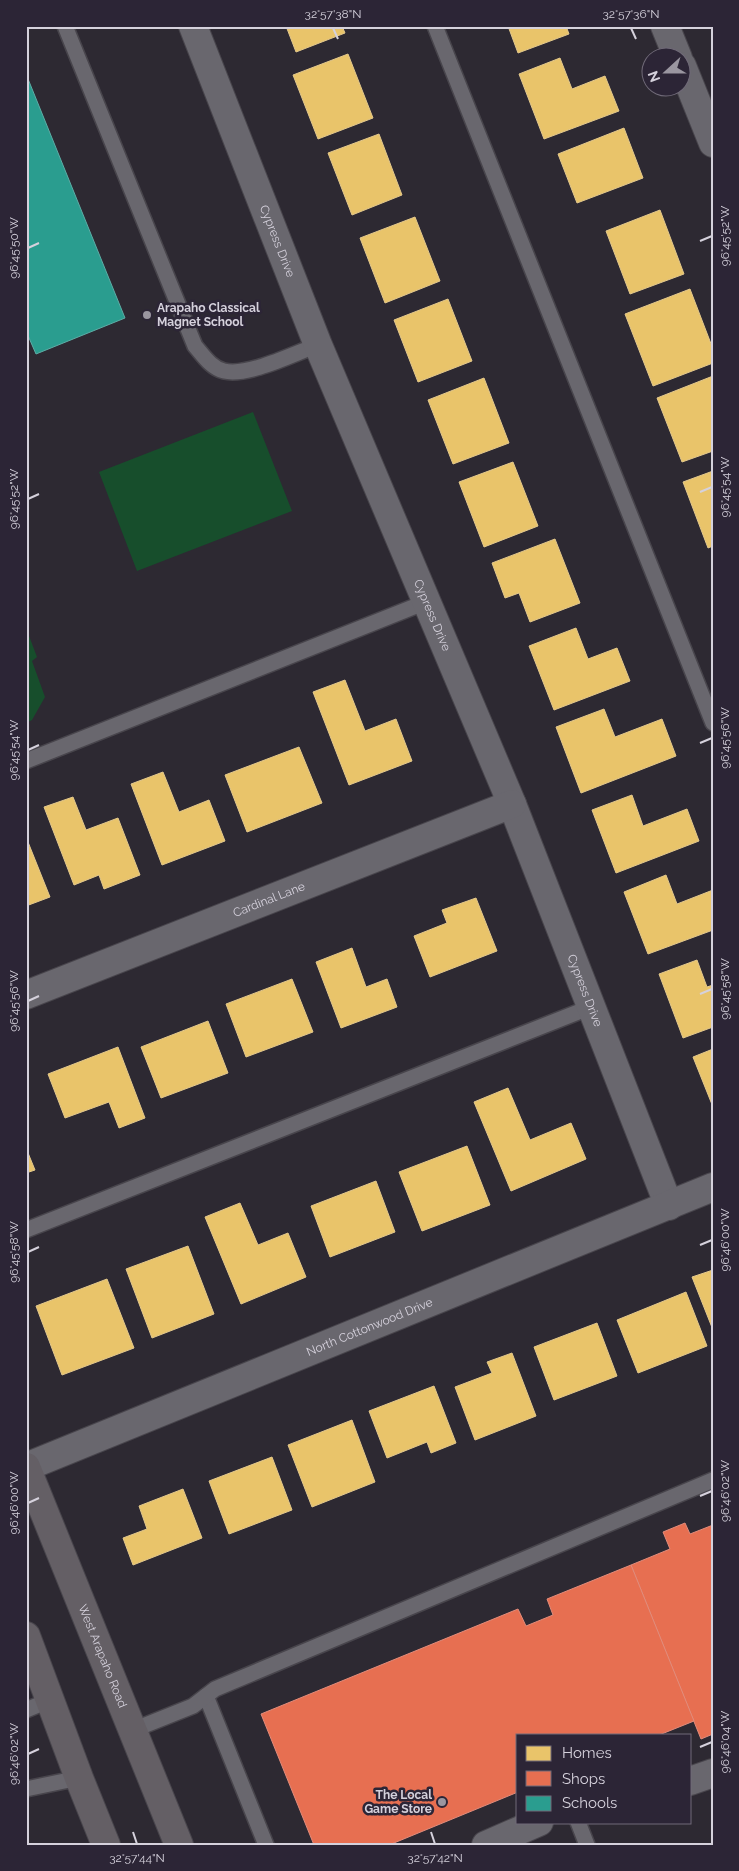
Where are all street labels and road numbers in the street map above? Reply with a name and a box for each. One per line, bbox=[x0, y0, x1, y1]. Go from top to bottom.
street label: Cypress Drive bbox=[257, 203, 298, 279]
street label: Cypress Drive bbox=[411, 577, 454, 653]
street label: Cardinal Lane bbox=[231, 879, 307, 920]
street label: Cypress Drive bbox=[564, 952, 605, 1029]
street label: North Cottonwood Drive bbox=[304, 1295, 435, 1359]
street label: West Arapaho Road bbox=[75, 1602, 130, 1710]

